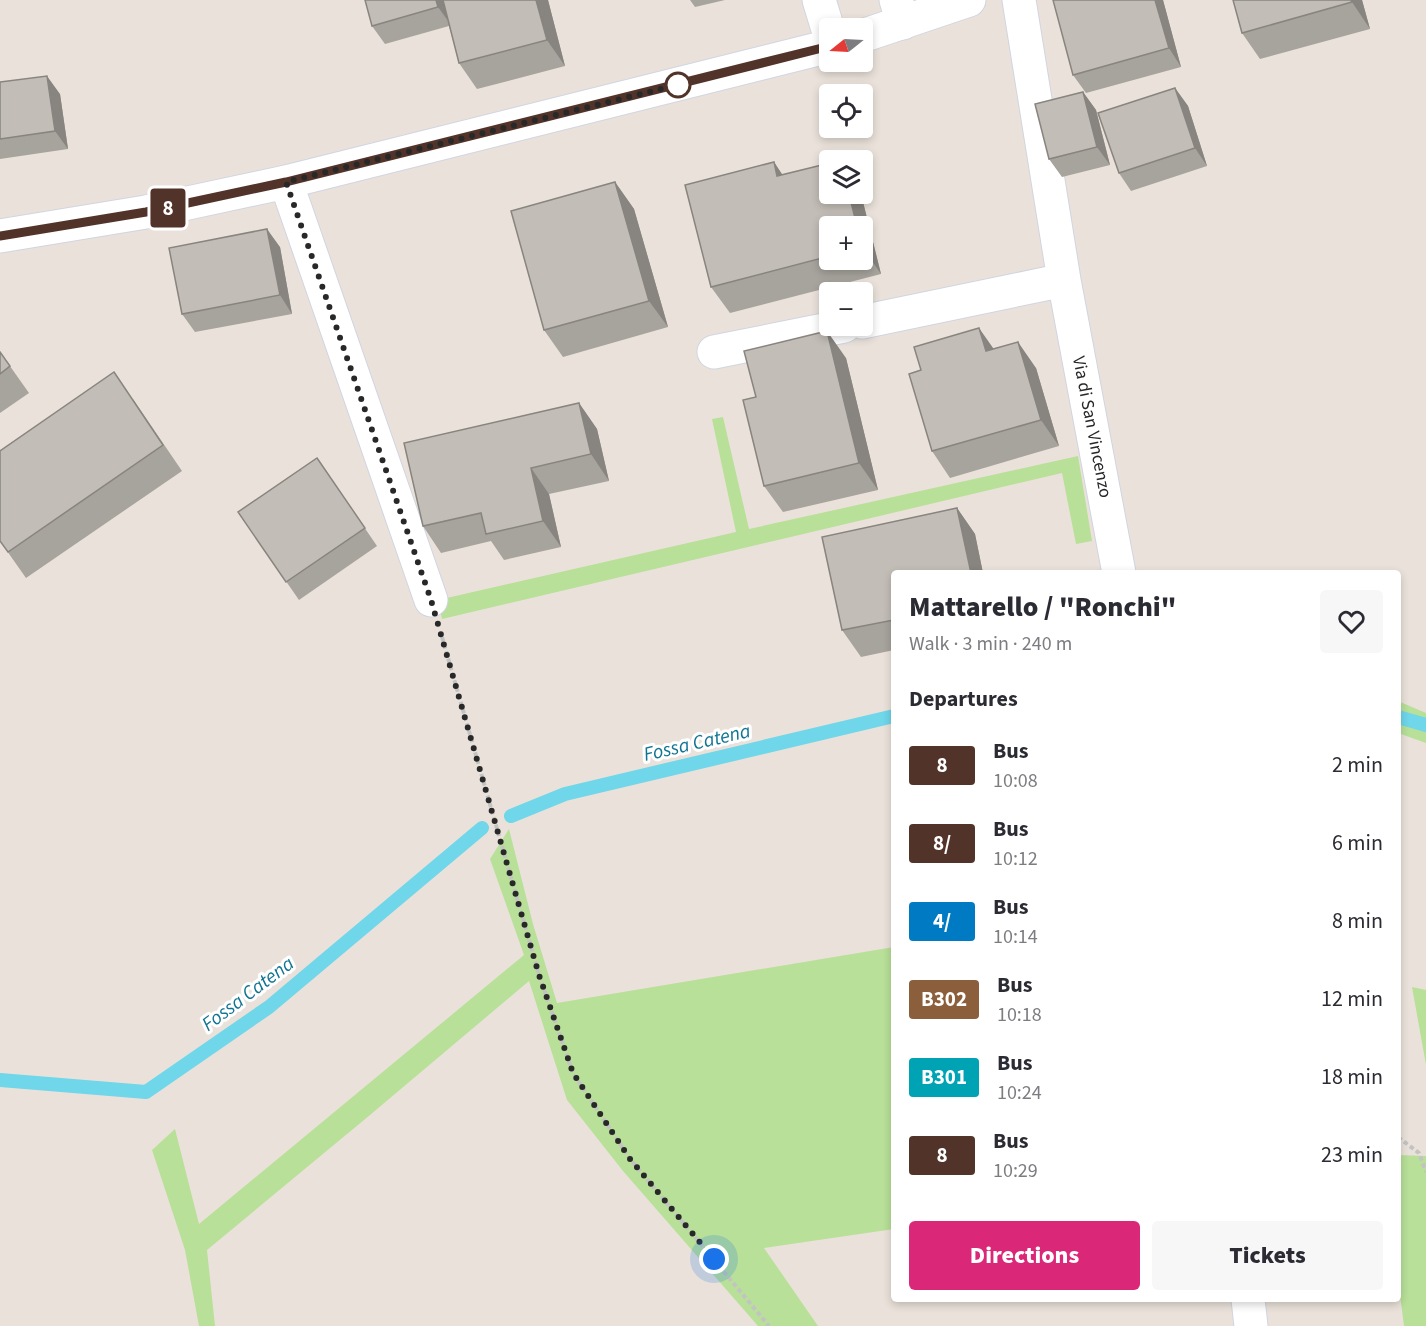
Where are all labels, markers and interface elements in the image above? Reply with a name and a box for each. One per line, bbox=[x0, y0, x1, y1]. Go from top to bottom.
north arrow bbox=[819, 18, 873, 72]
map controls bbox=[819, 18, 873, 336]
unlabelled marker bbox=[665, 72, 691, 98]
button: locate bbox=[819, 84, 873, 138]
button: layers bbox=[819, 150, 873, 204]
line badge: 8 bbox=[148, 188, 188, 228]
text: 8 bbox=[162, 193, 174, 223]
button: + bbox=[819, 216, 873, 270]
button: − bbox=[819, 282, 873, 336]
street label: Via di San Vincenzo bbox=[1066, 354, 1118, 500]
text: Mattarello / "Ronchi" bbox=[909, 587, 1176, 627]
button: heart bbox=[1320, 590, 1383, 653]
text: Walk · 3 min · 240 m bbox=[909, 630, 1072, 658]
text: Departures bbox=[909, 683, 1018, 715]
water label: Fossa Catena bbox=[641, 717, 754, 769]
text: Bus bbox=[993, 735, 1029, 767]
text: 2 min bbox=[1332, 749, 1383, 781]
text: 8 bbox=[936, 750, 948, 780]
text: 10:08 bbox=[993, 767, 1038, 795]
text: Bus bbox=[993, 813, 1029, 845]
text: 6 min bbox=[1332, 827, 1383, 859]
text: 8/ bbox=[933, 828, 951, 858]
text: 10:12 bbox=[993, 845, 1038, 873]
text: Bus bbox=[993, 891, 1029, 923]
text: 8 min bbox=[1332, 905, 1383, 937]
text: 4/ bbox=[933, 906, 951, 936]
text: 10:14 bbox=[993, 923, 1038, 951]
water label: Fossa Catena bbox=[196, 950, 300, 1038]
text: Bus bbox=[997, 969, 1033, 1001]
text: 12 min bbox=[1321, 983, 1383, 1015]
text: B302 bbox=[921, 984, 967, 1014]
text: 10:18 bbox=[997, 1001, 1042, 1029]
text: Bus bbox=[997, 1047, 1033, 1079]
text: 18 min bbox=[1321, 1061, 1383, 1093]
text: B301 bbox=[921, 1062, 967, 1092]
text: 10:24 bbox=[997, 1079, 1042, 1107]
text: Bus bbox=[993, 1125, 1029, 1157]
text: 23 min bbox=[1321, 1139, 1383, 1171]
text: 8 bbox=[936, 1140, 948, 1170]
text: 10:29 bbox=[993, 1157, 1038, 1185]
button: Directions bbox=[909, 1221, 1140, 1290]
button: Tickets bbox=[1152, 1221, 1383, 1290]
your location bbox=[699, 1244, 729, 1274]

